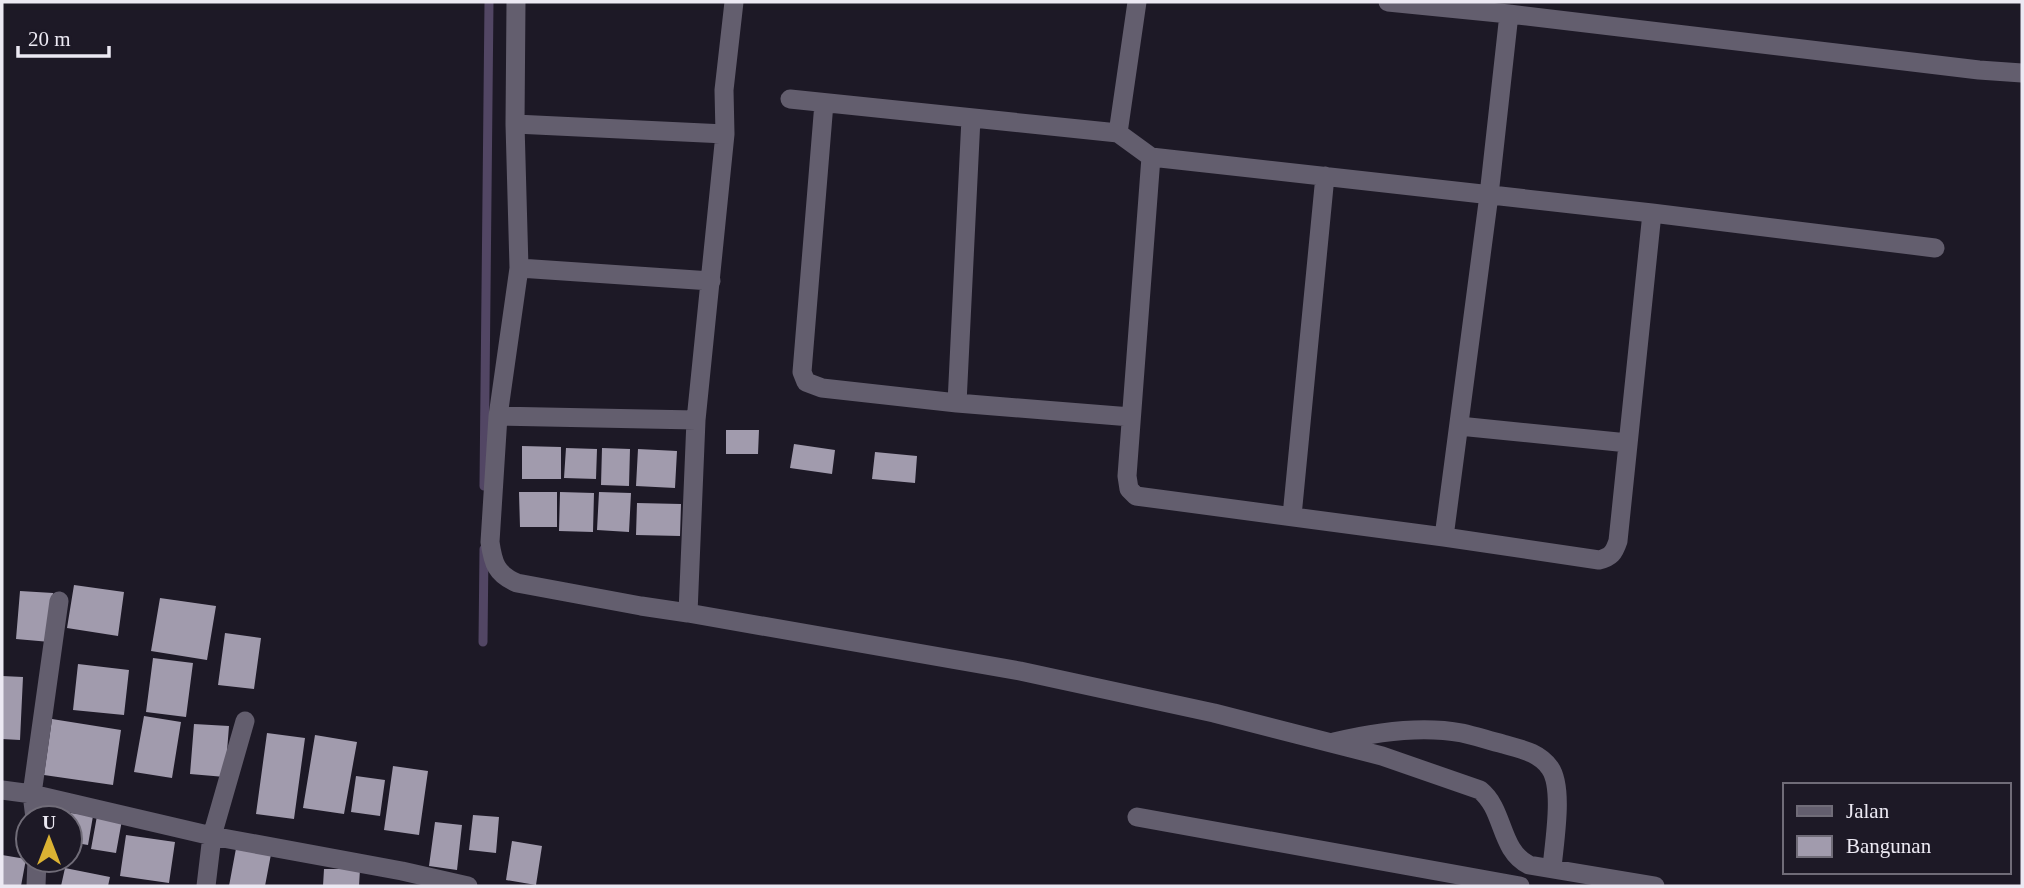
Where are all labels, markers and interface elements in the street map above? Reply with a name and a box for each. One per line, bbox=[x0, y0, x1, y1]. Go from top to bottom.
scale bar bbox=[18, 14, 108, 58]
text: 20 m bbox=[28, 27, 71, 51]
legend bbox=[1783, 783, 2010, 874]
text: Jalan bbox=[1846, 799, 1890, 823]
north arrow bbox=[14, 804, 84, 874]
text: U bbox=[42, 812, 56, 833]
text: Bangunan bbox=[1846, 834, 1932, 858]

